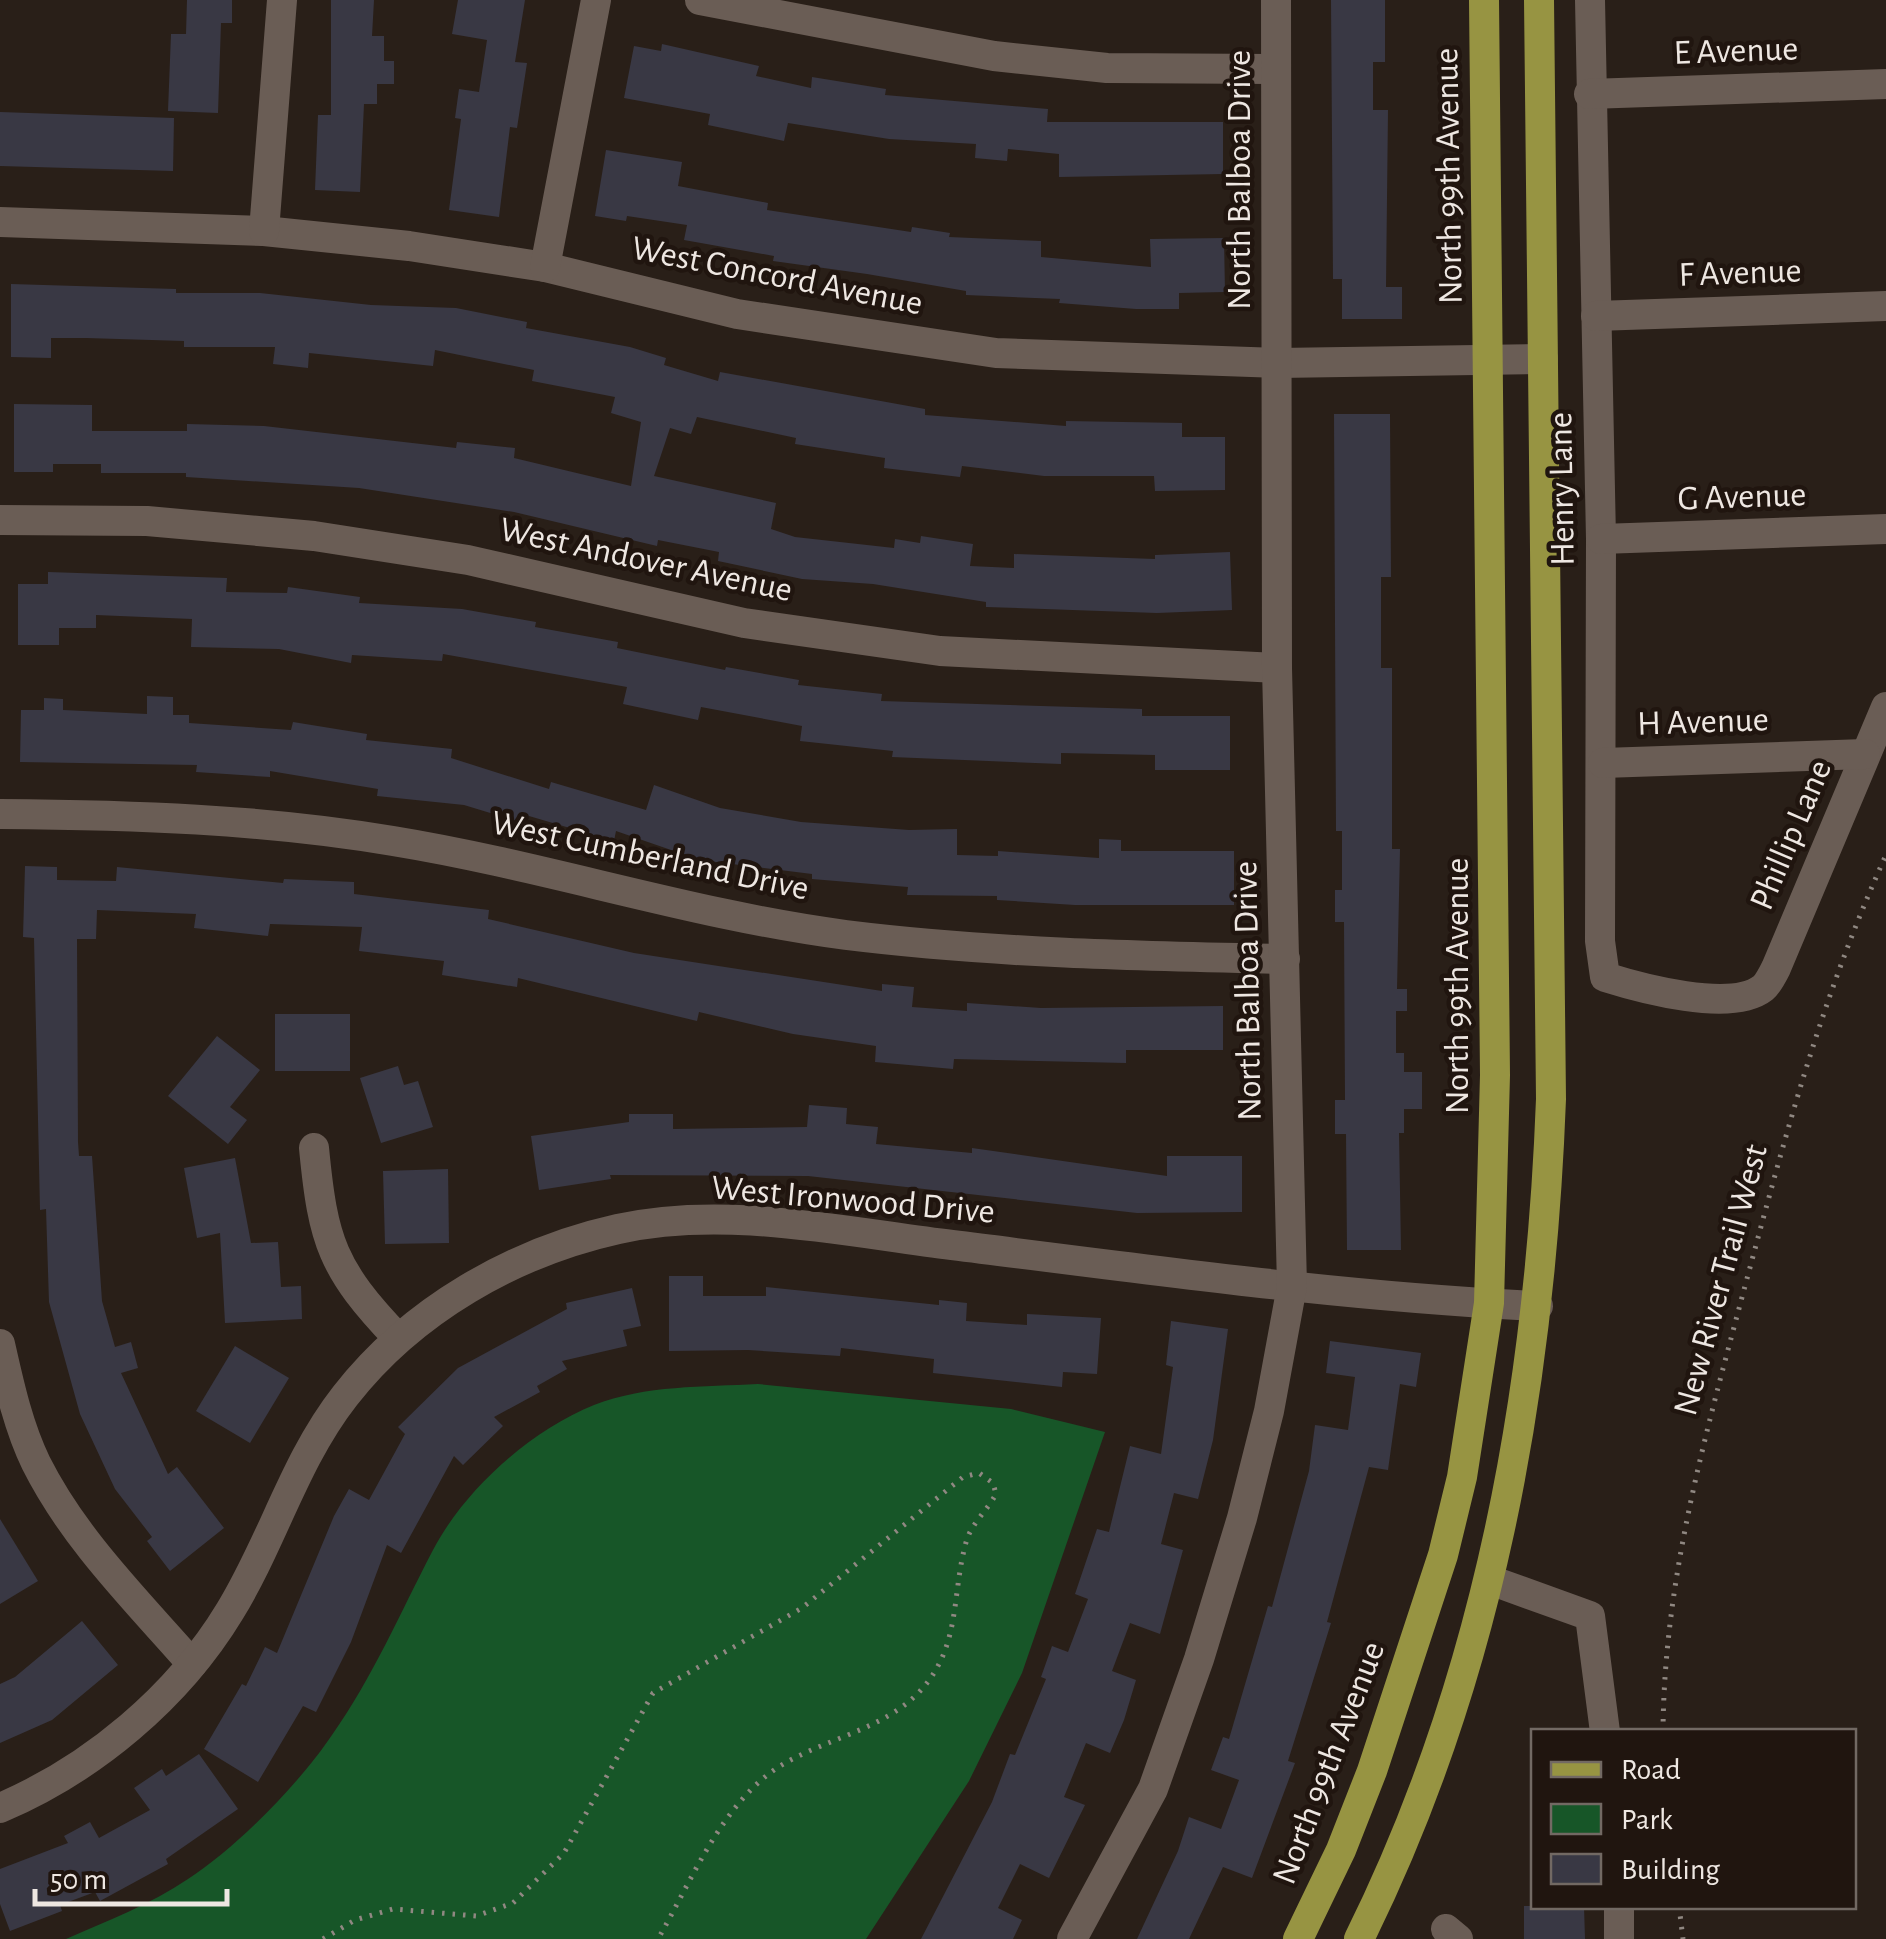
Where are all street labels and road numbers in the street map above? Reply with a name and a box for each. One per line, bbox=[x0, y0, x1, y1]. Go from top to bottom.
street label: E Avenue bbox=[1673, 31, 1799, 71]
street label: North 99th Avenue bbox=[1429, 47, 1469, 305]
street label: North Balboa Drive bbox=[1222, 50, 1257, 310]
street label: West Concord Avenue bbox=[629, 231, 925, 321]
street label: F Avenue bbox=[1678, 253, 1802, 293]
street label: Henry Lane bbox=[1543, 412, 1581, 566]
street label: G Avenue bbox=[1677, 477, 1807, 517]
street label: West Andover Avenue bbox=[497, 512, 795, 608]
street label: H Avenue bbox=[1637, 702, 1769, 742]
street label: Phillip Lane bbox=[1744, 755, 1838, 915]
street label: West Cumberland Drive bbox=[488, 805, 812, 907]
street label: North 99th Avenue bbox=[1440, 858, 1475, 1114]
street label: North Balboa Drive bbox=[1228, 861, 1268, 1121]
street label: New River Trail West bbox=[1668, 1141, 1774, 1419]
street label: West Ironwood Drive bbox=[710, 1170, 996, 1230]
street label: North 99th Avenue bbox=[1267, 1637, 1391, 1889]

